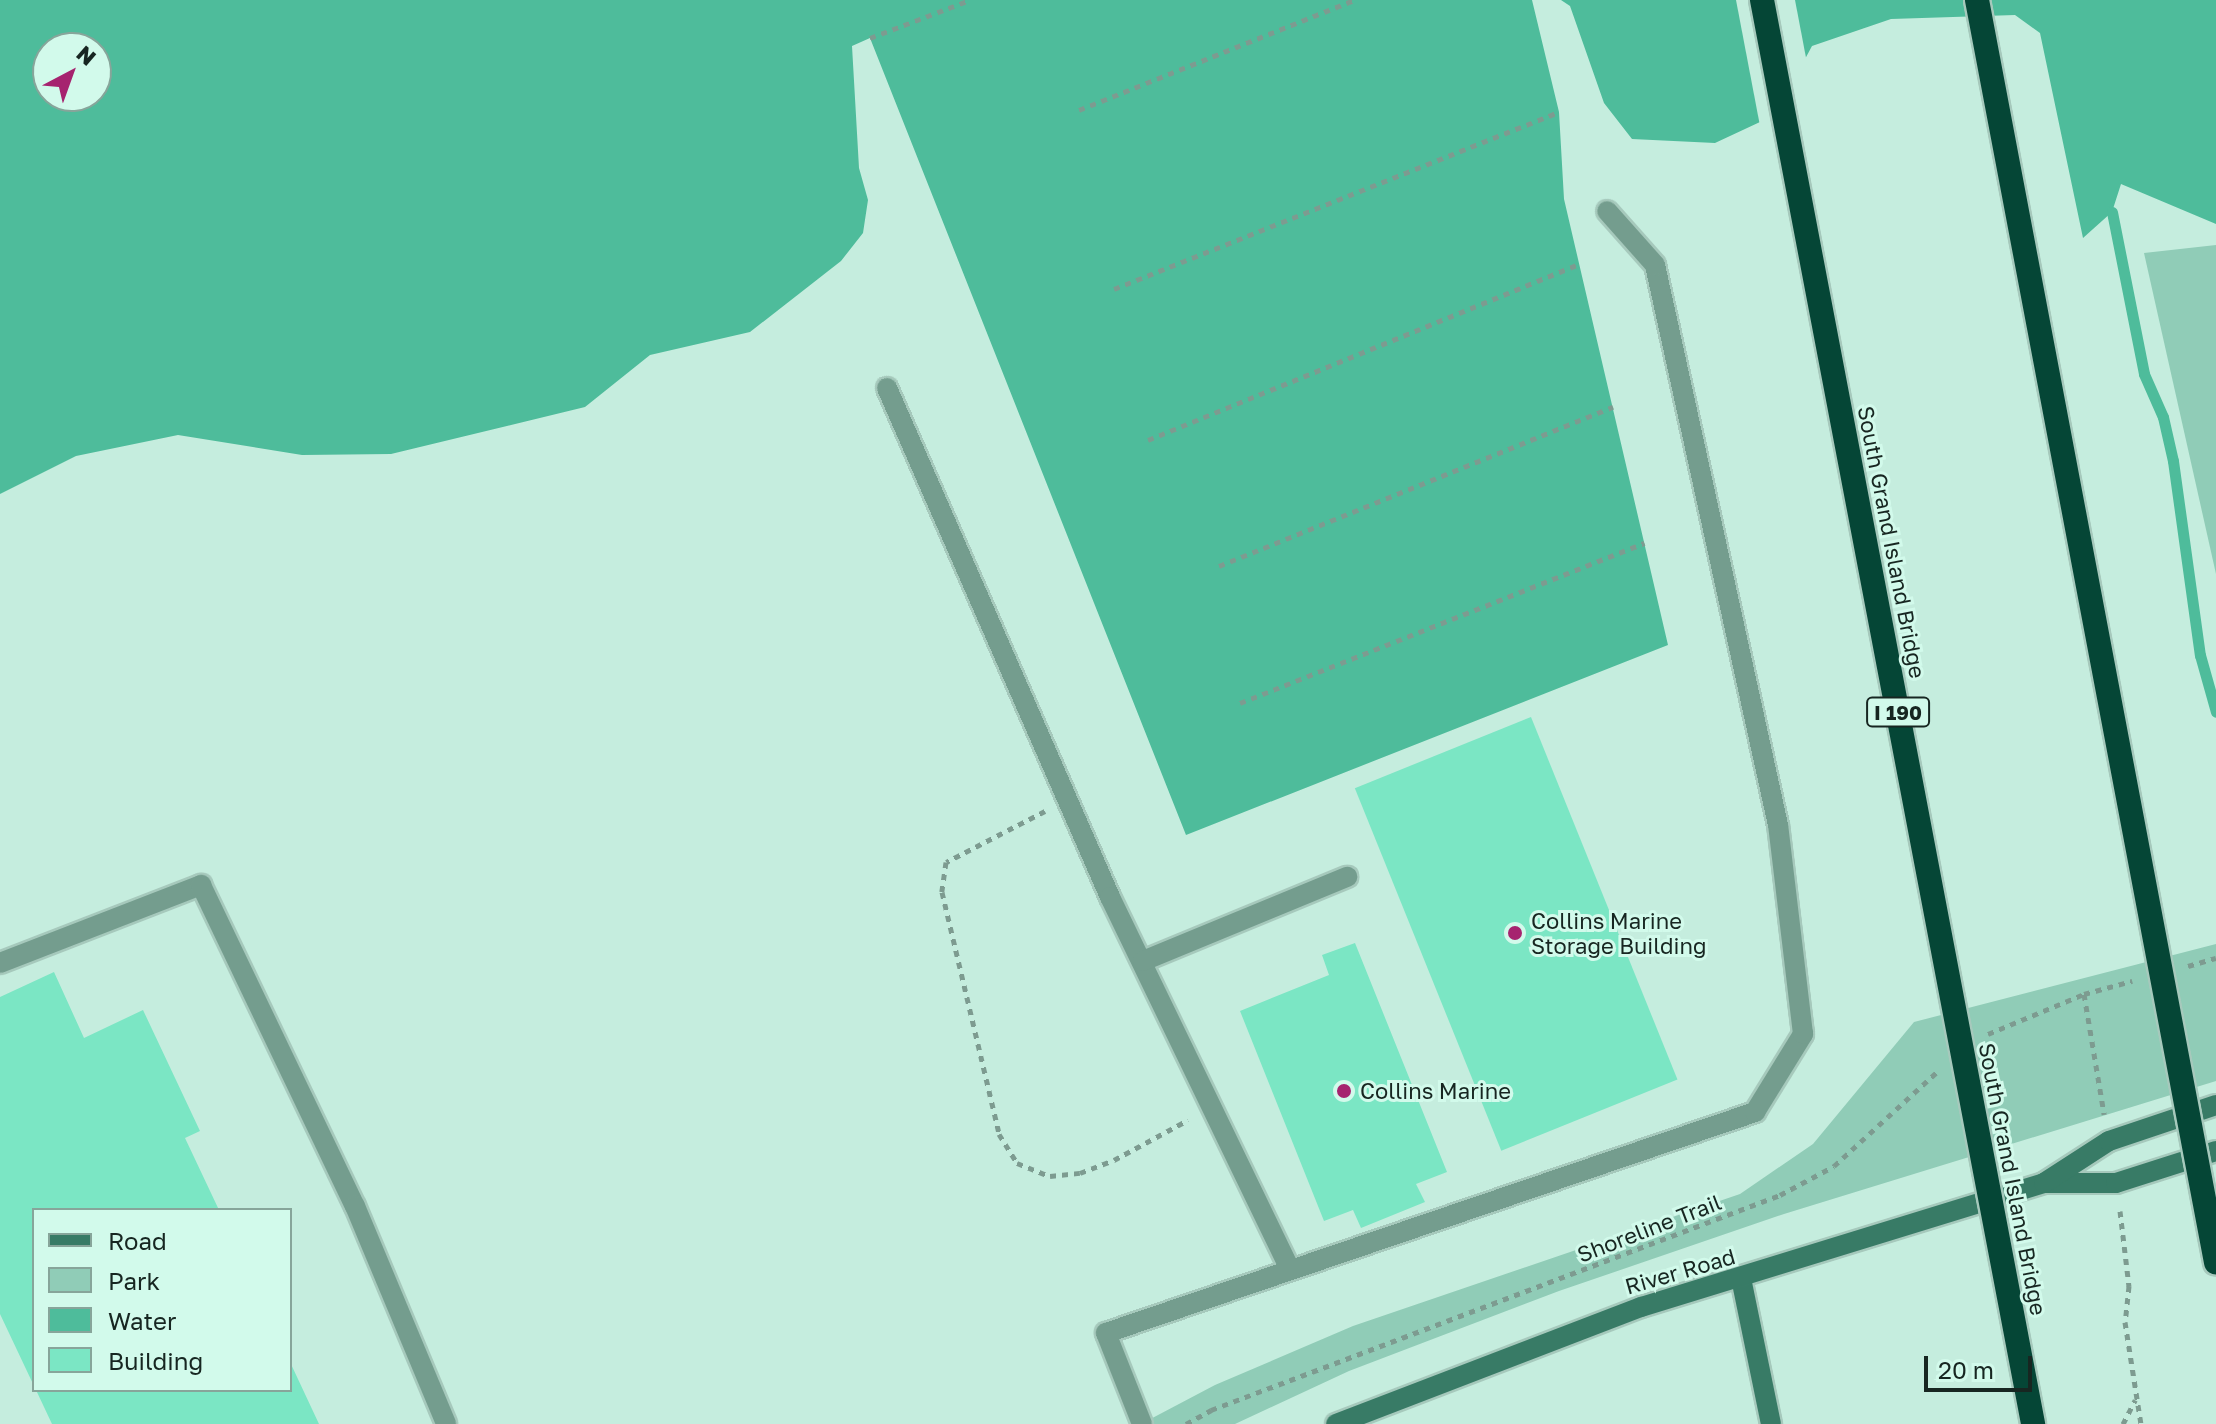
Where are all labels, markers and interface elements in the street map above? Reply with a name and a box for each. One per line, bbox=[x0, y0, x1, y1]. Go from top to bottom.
north arrow bbox=[32, 32, 112, 112]
text: N bbox=[72, 39, 102, 71]
street label: South Grand Island Bridge bbox=[1853, 404, 1931, 680]
road number: I 190 bbox=[1866, 696, 1930, 728]
place label: Collins Marine Storage Building bbox=[1531, 907, 1706, 958]
marker: Collins Marine Storage Building bbox=[1506, 924, 1524, 942]
street label: South Grand Island Bridge bbox=[1974, 1041, 2052, 1317]
place label: Collins Marine bbox=[1360, 1078, 1511, 1104]
marker: Collins Marine bbox=[1335, 1082, 1353, 1100]
street label: Shoreline Trail bbox=[1573, 1188, 1725, 1268]
legend bbox=[32, 1208, 292, 1392]
text: Road bbox=[108, 1226, 167, 1255]
street label: River Road bbox=[1622, 1243, 1738, 1299]
text: Park bbox=[108, 1266, 160, 1295]
text: Water bbox=[108, 1306, 176, 1335]
scale bar bbox=[1928, 1340, 2036, 1390]
text: Building bbox=[108, 1346, 203, 1375]
text: 20 m bbox=[1938, 1355, 1994, 1384]

